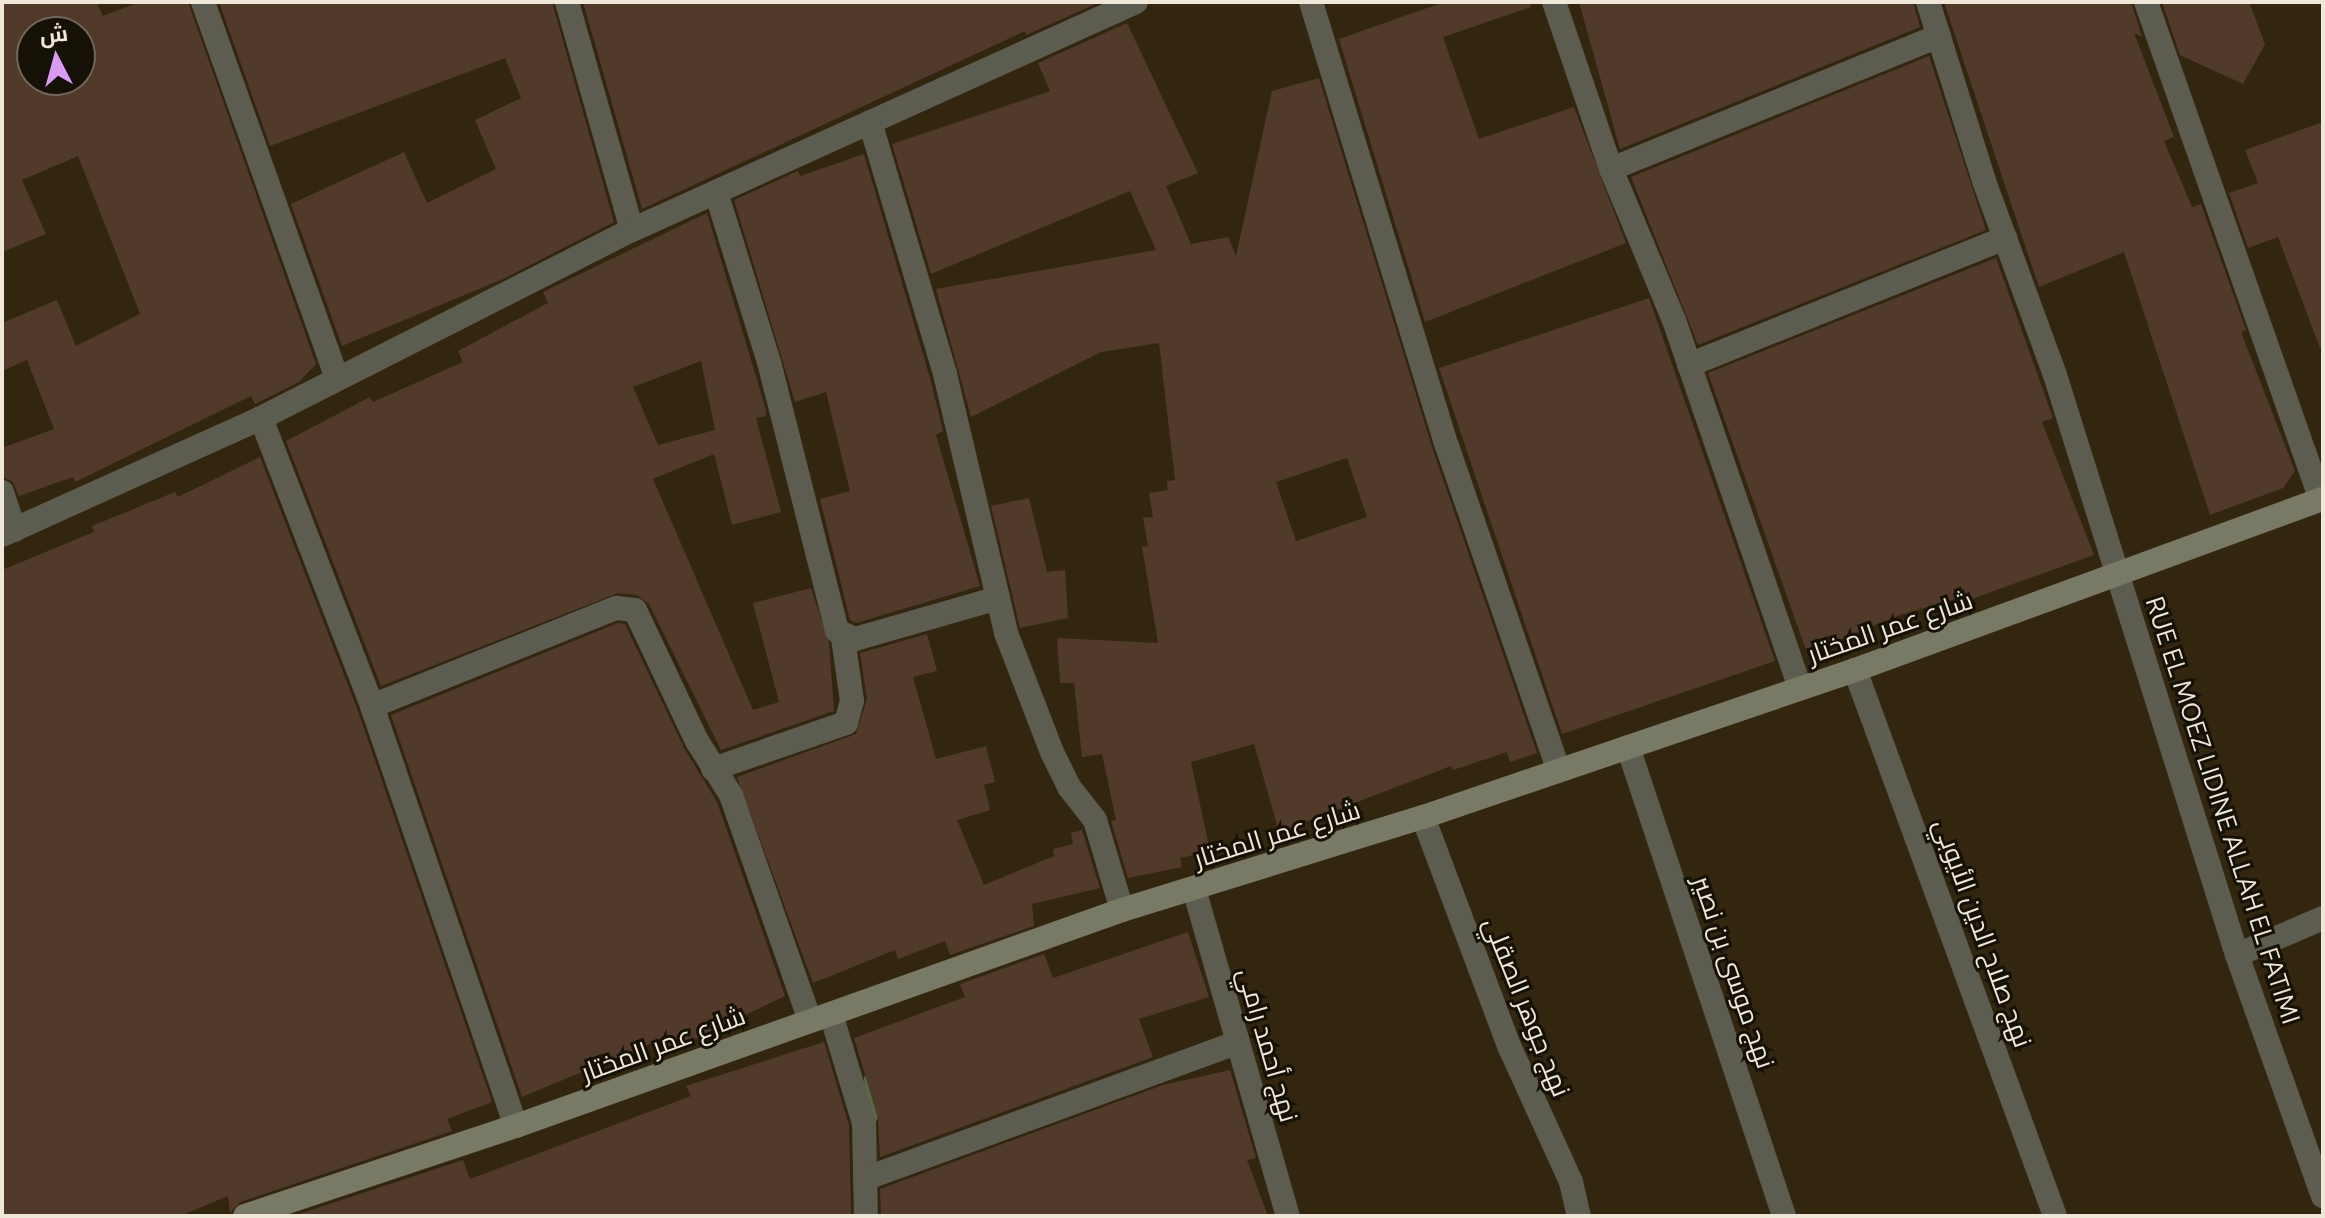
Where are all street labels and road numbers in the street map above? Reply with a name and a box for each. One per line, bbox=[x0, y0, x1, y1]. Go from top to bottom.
street label: شارع عمر المختار bbox=[1803, 584, 1977, 670]
street label: RUE EL MOEZ LIDINE ALLAH EL FATIMI bbox=[2139, 592, 2307, 1028]
street label: شارع عمر المختار bbox=[1190, 794, 1364, 874]
street label: نهج صلاح الدين الأيوبي bbox=[1927, 814, 2039, 1052]
street label: نهج موسى بن نصير bbox=[1686, 872, 1782, 1072]
street label: نهج جوهر الصقلي bbox=[1477, 913, 1577, 1101]
street label: نهج أحمد رامي bbox=[1231, 964, 1305, 1126]
street label: شارع عمر المختار bbox=[577, 1000, 749, 1088]

